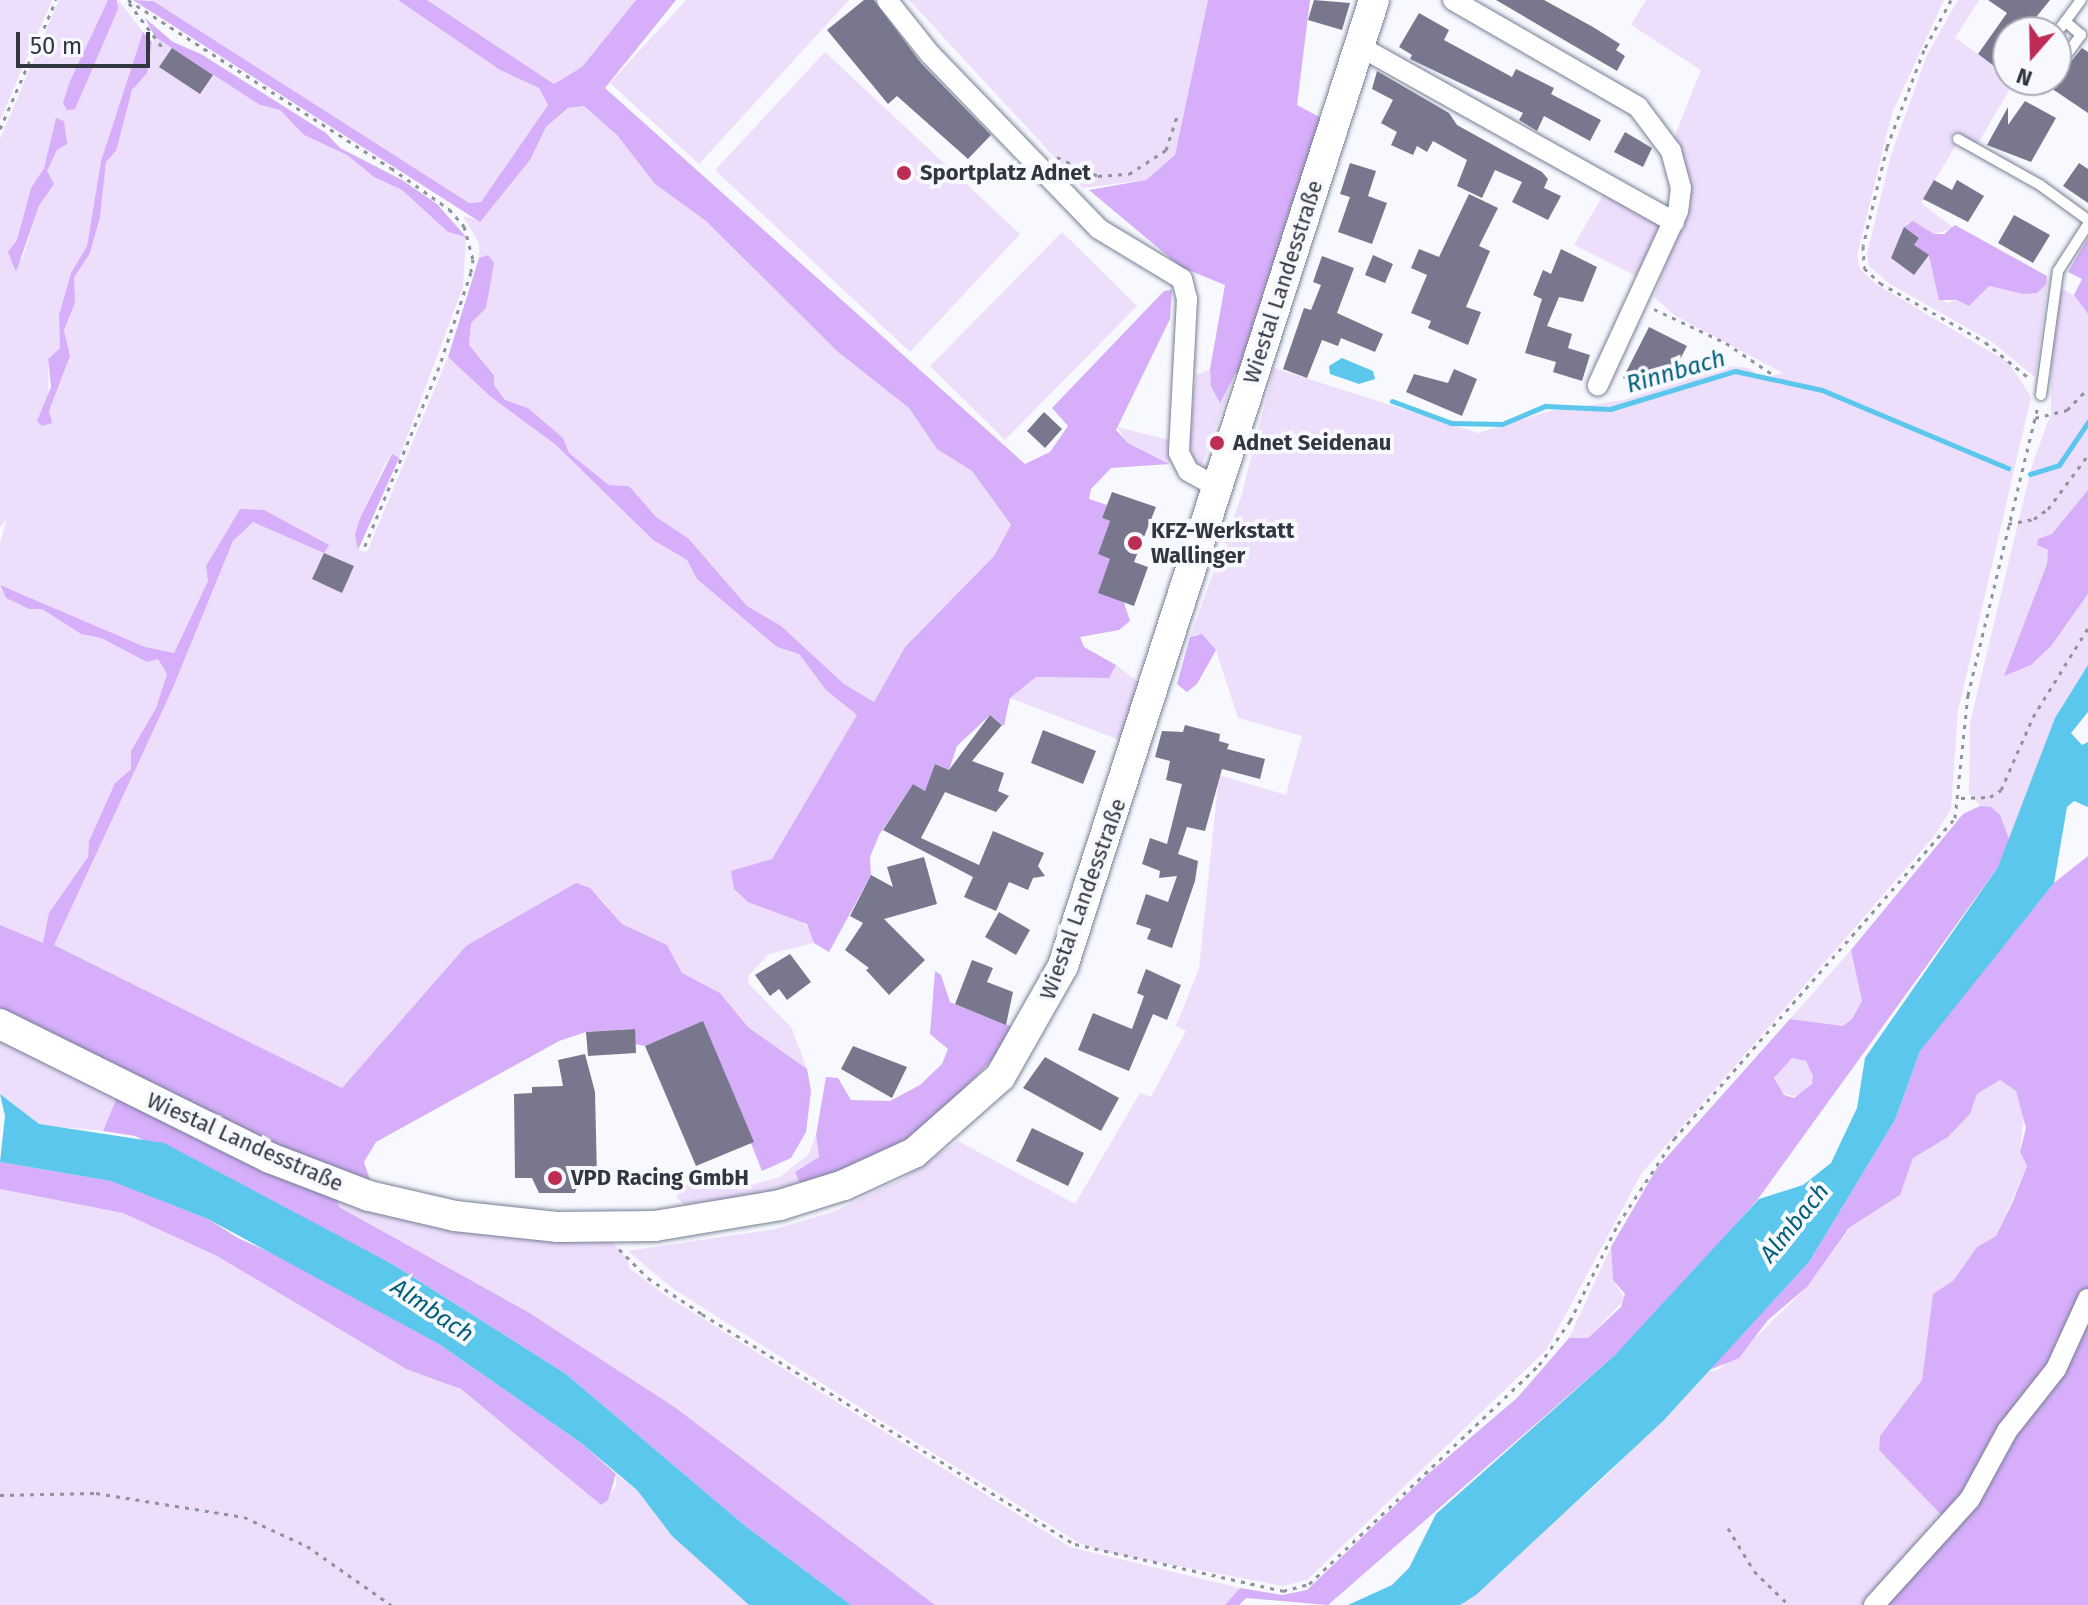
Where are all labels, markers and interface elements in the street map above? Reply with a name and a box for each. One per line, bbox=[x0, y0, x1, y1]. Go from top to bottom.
scale bar bbox=[20, 16, 154, 66]
north arrow bbox=[1992, 16, 2072, 96]
text: 50 m bbox=[30, 32, 82, 60]
text: N bbox=[2013, 62, 2036, 92]
place label: Sportplatz Adnet bbox=[920, 160, 1091, 186]
marker: Sportplatz Adnet bbox=[895, 164, 913, 182]
street label: Wiestal Landesstraße bbox=[1238, 177, 1328, 387]
water label: Rinnbach bbox=[1623, 344, 1729, 400]
place label: Adnet Seidenau bbox=[1233, 430, 1391, 456]
marker: Adnet Seidenau bbox=[1208, 434, 1226, 452]
place label: KFZ-Werkstatt Wallinger bbox=[1151, 517, 1294, 568]
marker: KFZ-Werkstatt Wallinger bbox=[1126, 534, 1144, 552]
street label: Wiestal Landesstraße bbox=[1034, 795, 1132, 1003]
street label: Wiestal Landesstraße bbox=[143, 1087, 347, 1197]
place label: VPD Racing GmbH bbox=[571, 1165, 749, 1191]
marker: VPD Racing GmbH bbox=[546, 1169, 564, 1187]
water label: Almbach bbox=[1754, 1178, 1836, 1268]
water label: Almbach bbox=[385, 1273, 479, 1349]

